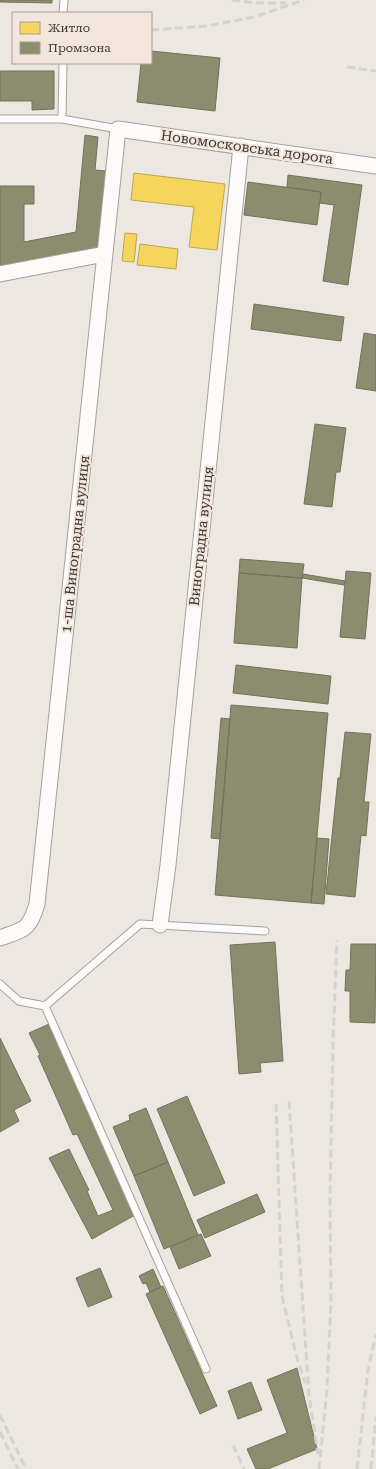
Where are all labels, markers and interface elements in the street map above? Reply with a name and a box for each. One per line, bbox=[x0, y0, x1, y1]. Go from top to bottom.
legend bbox=[12, 12, 152, 64]
text: Житло bbox=[48, 21, 90, 35]
text: Промзона bbox=[48, 41, 111, 55]
street label: Новомосковська дорога bbox=[160, 127, 335, 167]
street label: 1-ша Виноградна вулиця bbox=[58, 454, 92, 634]
street label: Виноградна вулиця bbox=[186, 465, 216, 607]

